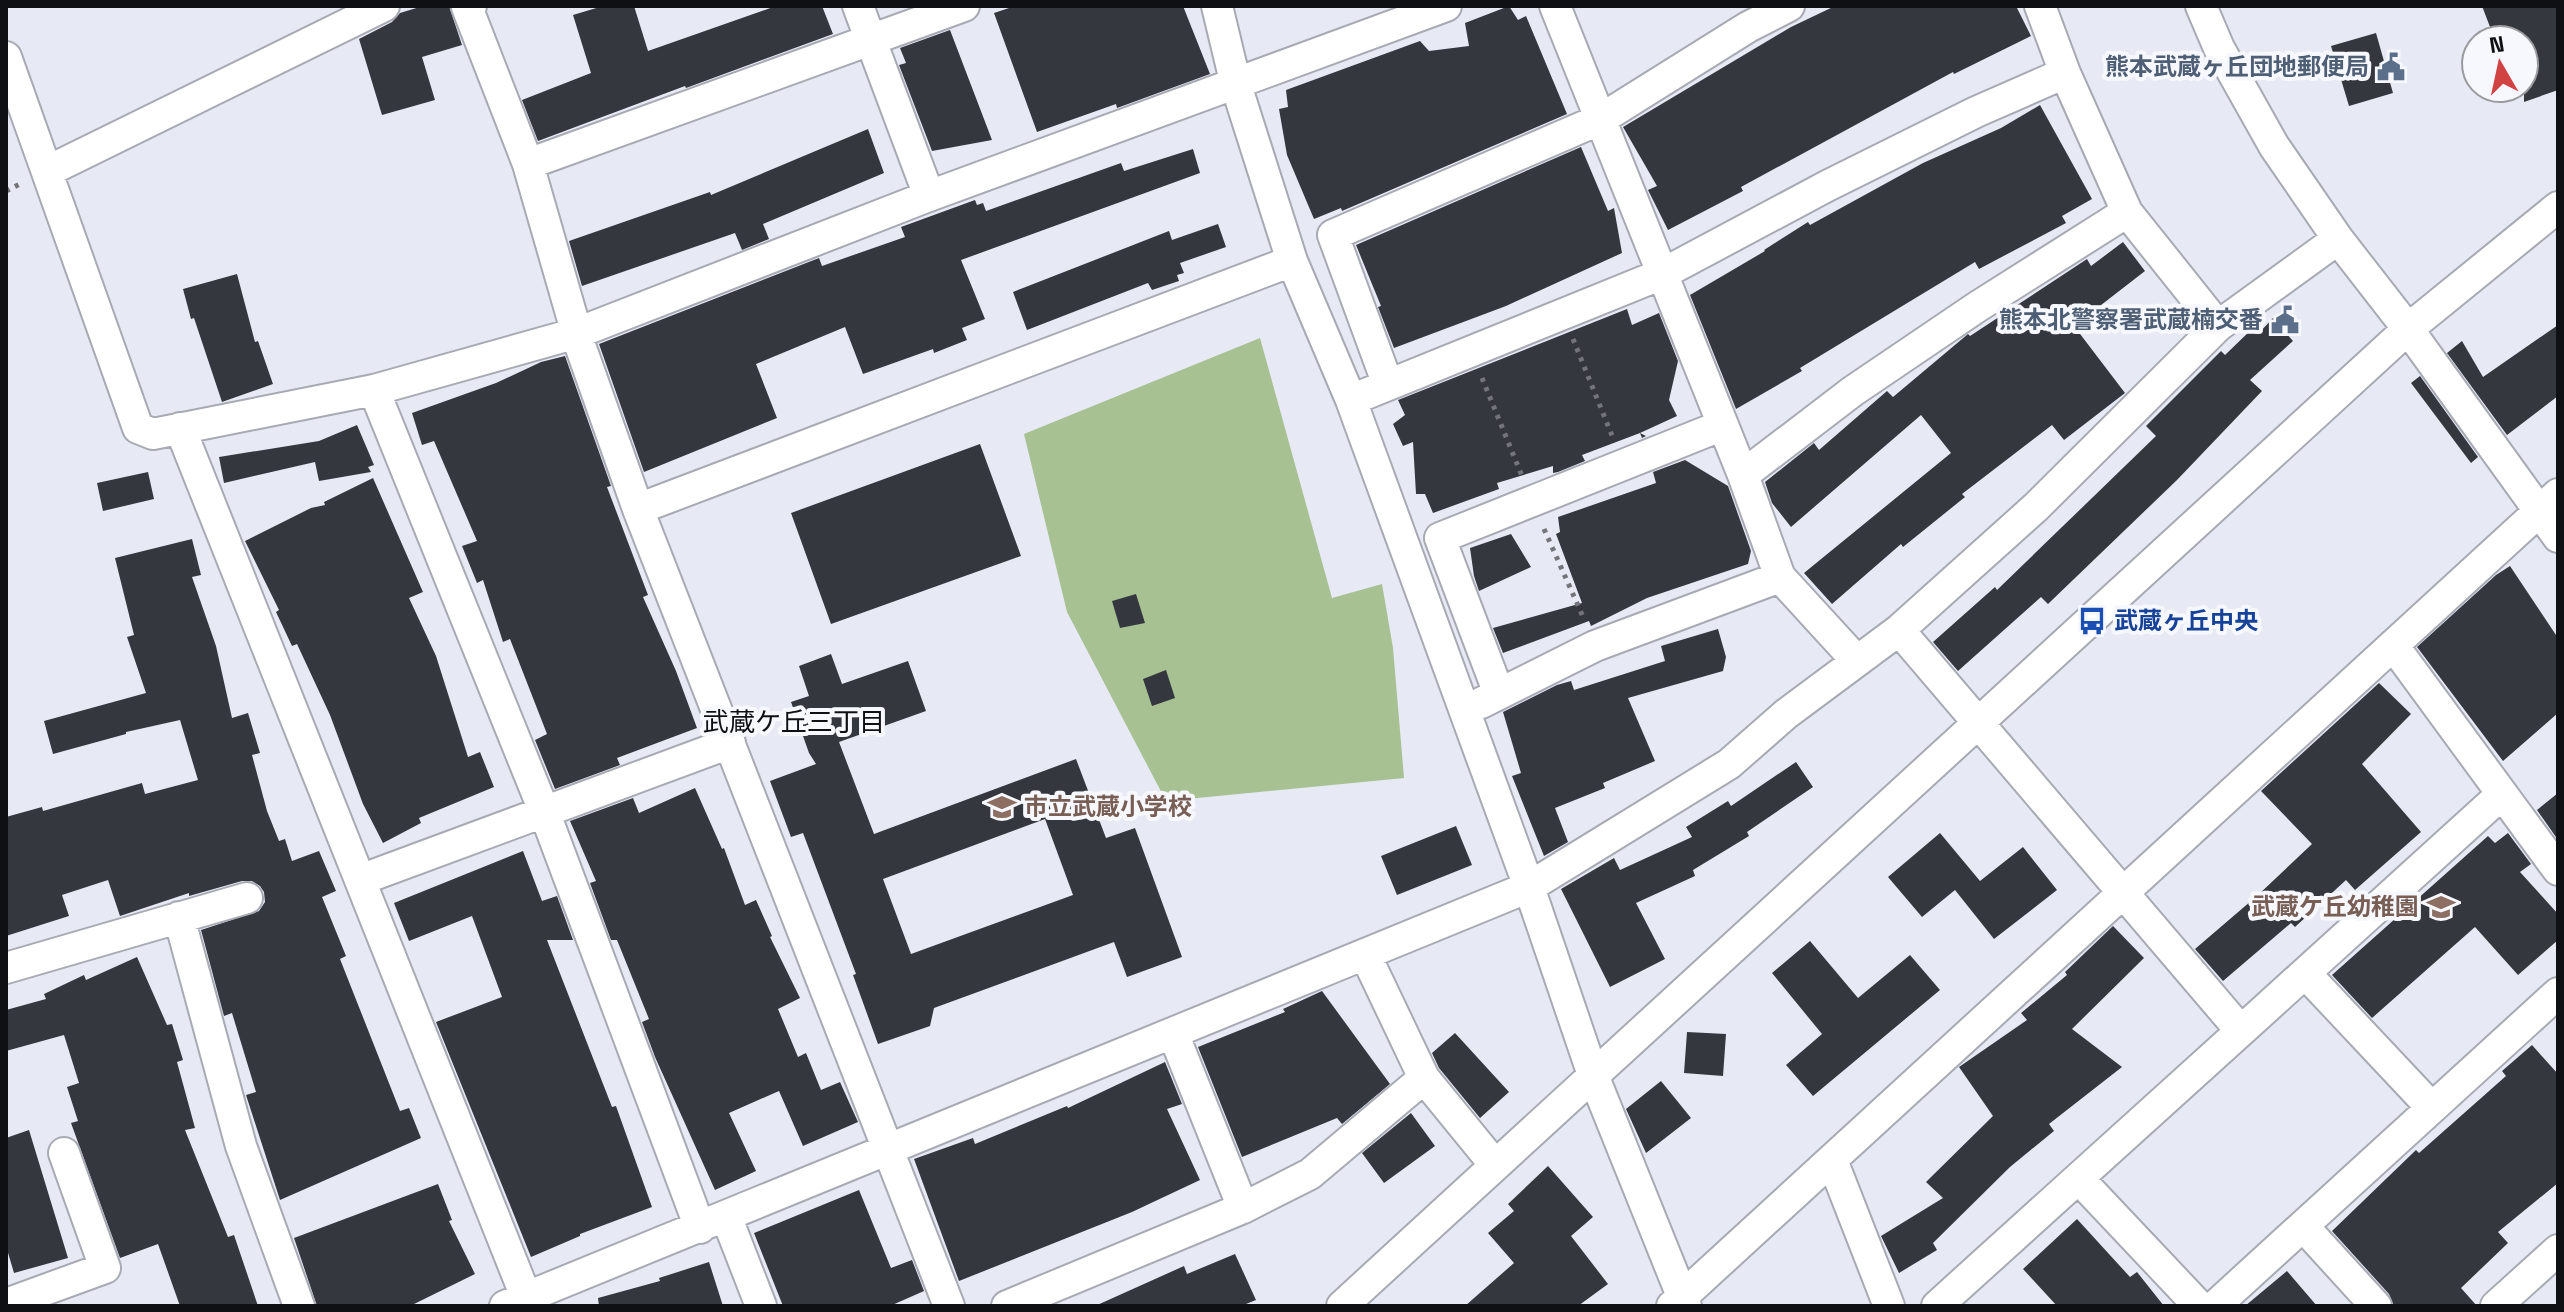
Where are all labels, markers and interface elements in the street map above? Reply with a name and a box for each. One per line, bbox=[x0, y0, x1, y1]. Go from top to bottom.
north arrow bbox=[2460, 24, 2540, 104]
text: N bbox=[2487, 29, 2506, 59]
place label: 熊本武蔵ヶ丘団地郵便局 bbox=[2105, 51, 2369, 82]
public building icon: 熊本武蔵ヶ丘団地郵便局 bbox=[2376, 52, 2406, 82]
place label: 熊本北警察署武蔵楠交番 bbox=[1999, 304, 2263, 335]
public building icon: 熊本北警察署武蔵楠交番 bbox=[2270, 305, 2300, 335]
place label: 武蔵ヶ丘中央 bbox=[2114, 605, 2258, 636]
bus stop icon: 武蔵ヶ丘中央 bbox=[2077, 606, 2107, 636]
district label: 武蔵ケ丘三丁目 bbox=[703, 705, 885, 739]
place label: 市立武蔵小学校 bbox=[1024, 791, 1192, 822]
school or university icon: 市立武蔵小学校 bbox=[987, 792, 1017, 822]
place label: 武蔵ケ丘幼稚園 bbox=[2251, 891, 2419, 922]
school or university icon: 武蔵ケ丘幼稚園 bbox=[2426, 892, 2456, 922]

